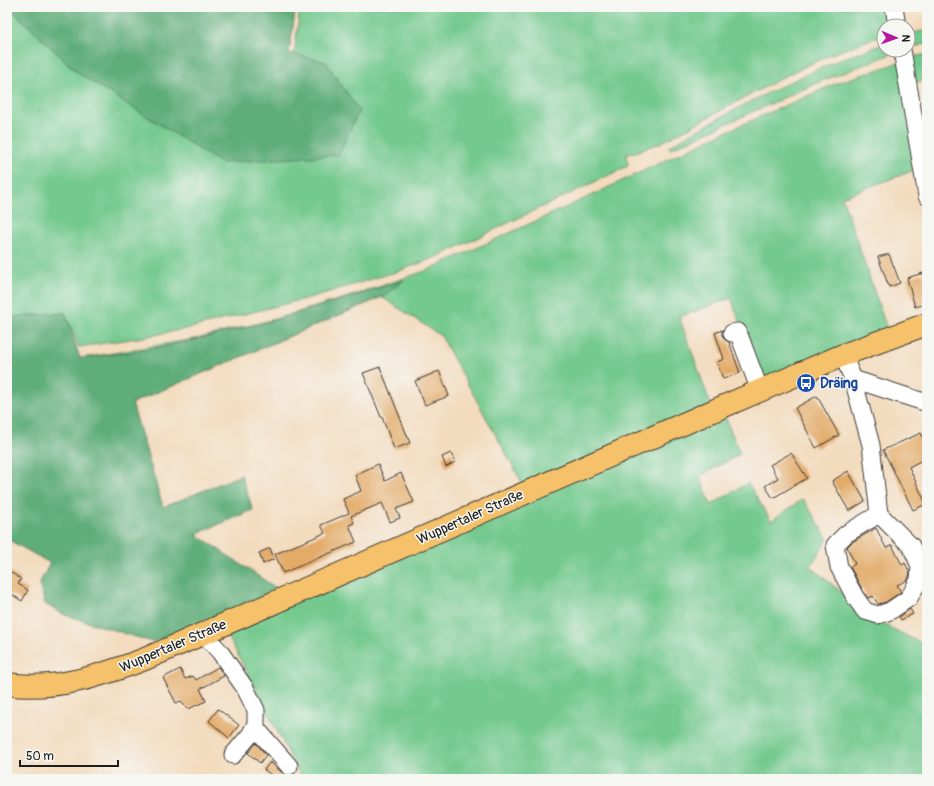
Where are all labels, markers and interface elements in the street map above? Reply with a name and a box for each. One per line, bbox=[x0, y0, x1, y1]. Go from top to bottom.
north arrow bbox=[876, 18, 916, 58]
text: N bbox=[899, 34, 912, 43]
bus stop icon: Dräing bbox=[795, 372, 817, 394]
place label: Dräing bbox=[820, 375, 858, 392]
street label: Wuppertaler Straße bbox=[414, 486, 526, 548]
street label: Wuppertaler Straße bbox=[117, 616, 229, 676]
scale bar bbox=[20, 742, 118, 768]
text: 50 m bbox=[26, 749, 54, 764]

